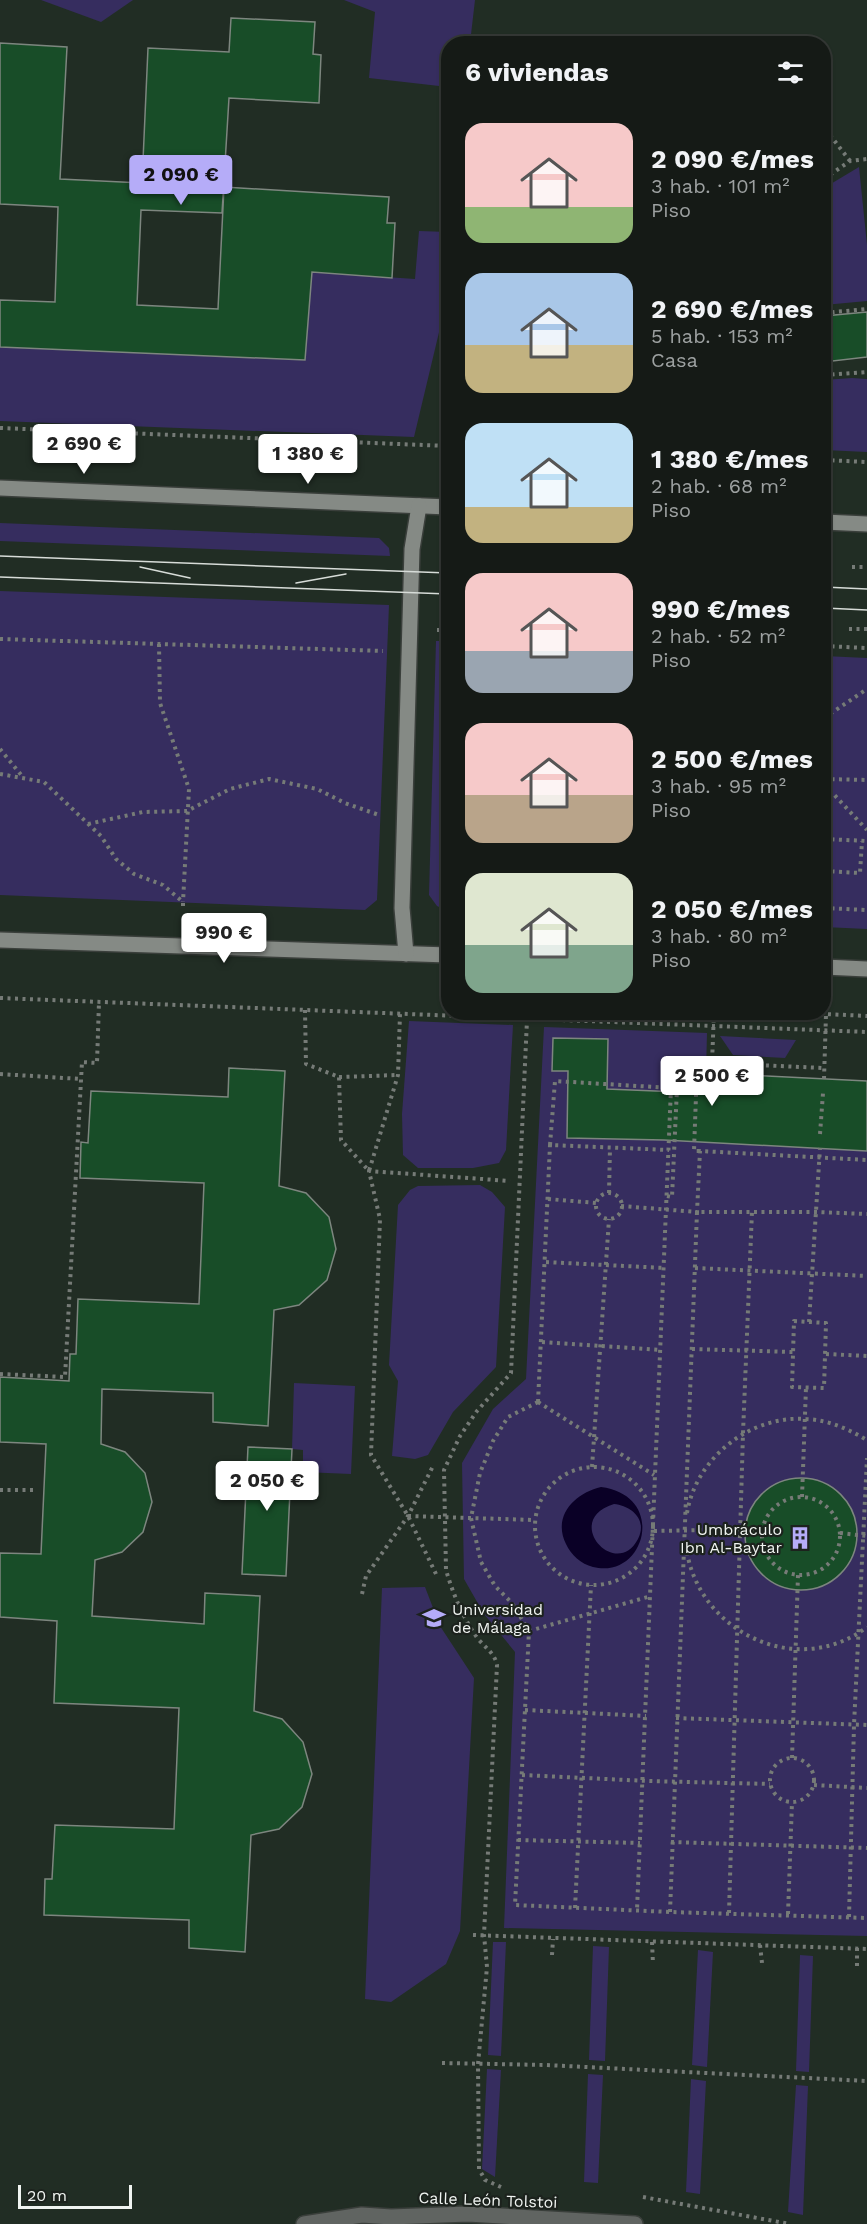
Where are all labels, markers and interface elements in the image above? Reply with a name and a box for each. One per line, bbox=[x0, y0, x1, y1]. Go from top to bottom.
icon: filters bbox=[774, 56, 807, 89]
text: 6 viviendas bbox=[465, 57, 609, 87]
text: 2 090 €/mes bbox=[651, 144, 814, 174]
icon: home bbox=[513, 147, 585, 219]
pin: 2 090 € bbox=[126, 155, 236, 206]
text: 2 090 € bbox=[143, 162, 219, 186]
text: 3 hab. · 101 m² bbox=[651, 174, 790, 198]
text: Piso bbox=[651, 198, 691, 222]
text: 2 690 €/mes bbox=[651, 294, 813, 324]
icon: home bbox=[513, 297, 585, 369]
text: 5 hab. · 153 m² bbox=[651, 324, 793, 348]
text: Casa bbox=[651, 348, 698, 372]
pin: 2 690 € bbox=[29, 424, 139, 475]
text: 2 690 € bbox=[47, 431, 121, 455]
pin: 1 380 € bbox=[253, 434, 363, 485]
text: 1 380 € bbox=[272, 441, 344, 465]
text: 1 380 €/mes bbox=[651, 444, 808, 474]
icon: home bbox=[513, 447, 585, 519]
text: 2 hab. · 68 m² bbox=[651, 474, 786, 498]
text: Piso bbox=[651, 498, 691, 522]
text: 990 €/mes bbox=[651, 594, 790, 624]
icon: home bbox=[513, 597, 585, 669]
text: 2 hab. · 52 m² bbox=[651, 624, 785, 648]
text: Piso bbox=[651, 648, 691, 672]
text: 2 500 €/mes bbox=[651, 744, 813, 774]
icon: home bbox=[513, 747, 585, 819]
text: 3 hab. · 95 m² bbox=[651, 774, 786, 798]
text: Piso bbox=[651, 798, 691, 822]
text: 2 050 €/mes bbox=[651, 894, 813, 924]
icon: home bbox=[513, 897, 585, 969]
pin: 990 € bbox=[182, 913, 266, 964]
text: 990 € bbox=[195, 920, 253, 944]
text: 3 hab. · 80 m² bbox=[651, 924, 787, 948]
text: Piso bbox=[651, 948, 691, 972]
pin: 2 500 € bbox=[657, 1056, 767, 1107]
text: 2 500 € bbox=[675, 1063, 749, 1087]
pin: 2 050 € bbox=[212, 1461, 322, 1512]
text: 2 050 € bbox=[230, 1468, 304, 1492]
place label: Umbráculo Ibn Al-Baytar bbox=[680, 1520, 782, 1557]
building icon: Umbráculo Ibn Al-Baytar bbox=[787, 1525, 813, 1551]
place label: Universidad de Málaga bbox=[452, 1600, 543, 1637]
school or university icon: Universidad de Málaga bbox=[421, 1605, 447, 1631]
scale bar bbox=[18, 2182, 132, 2210]
text: 20 m bbox=[27, 2186, 67, 2205]
street label: Calle León Tolstoi bbox=[418, 2188, 558, 2212]

